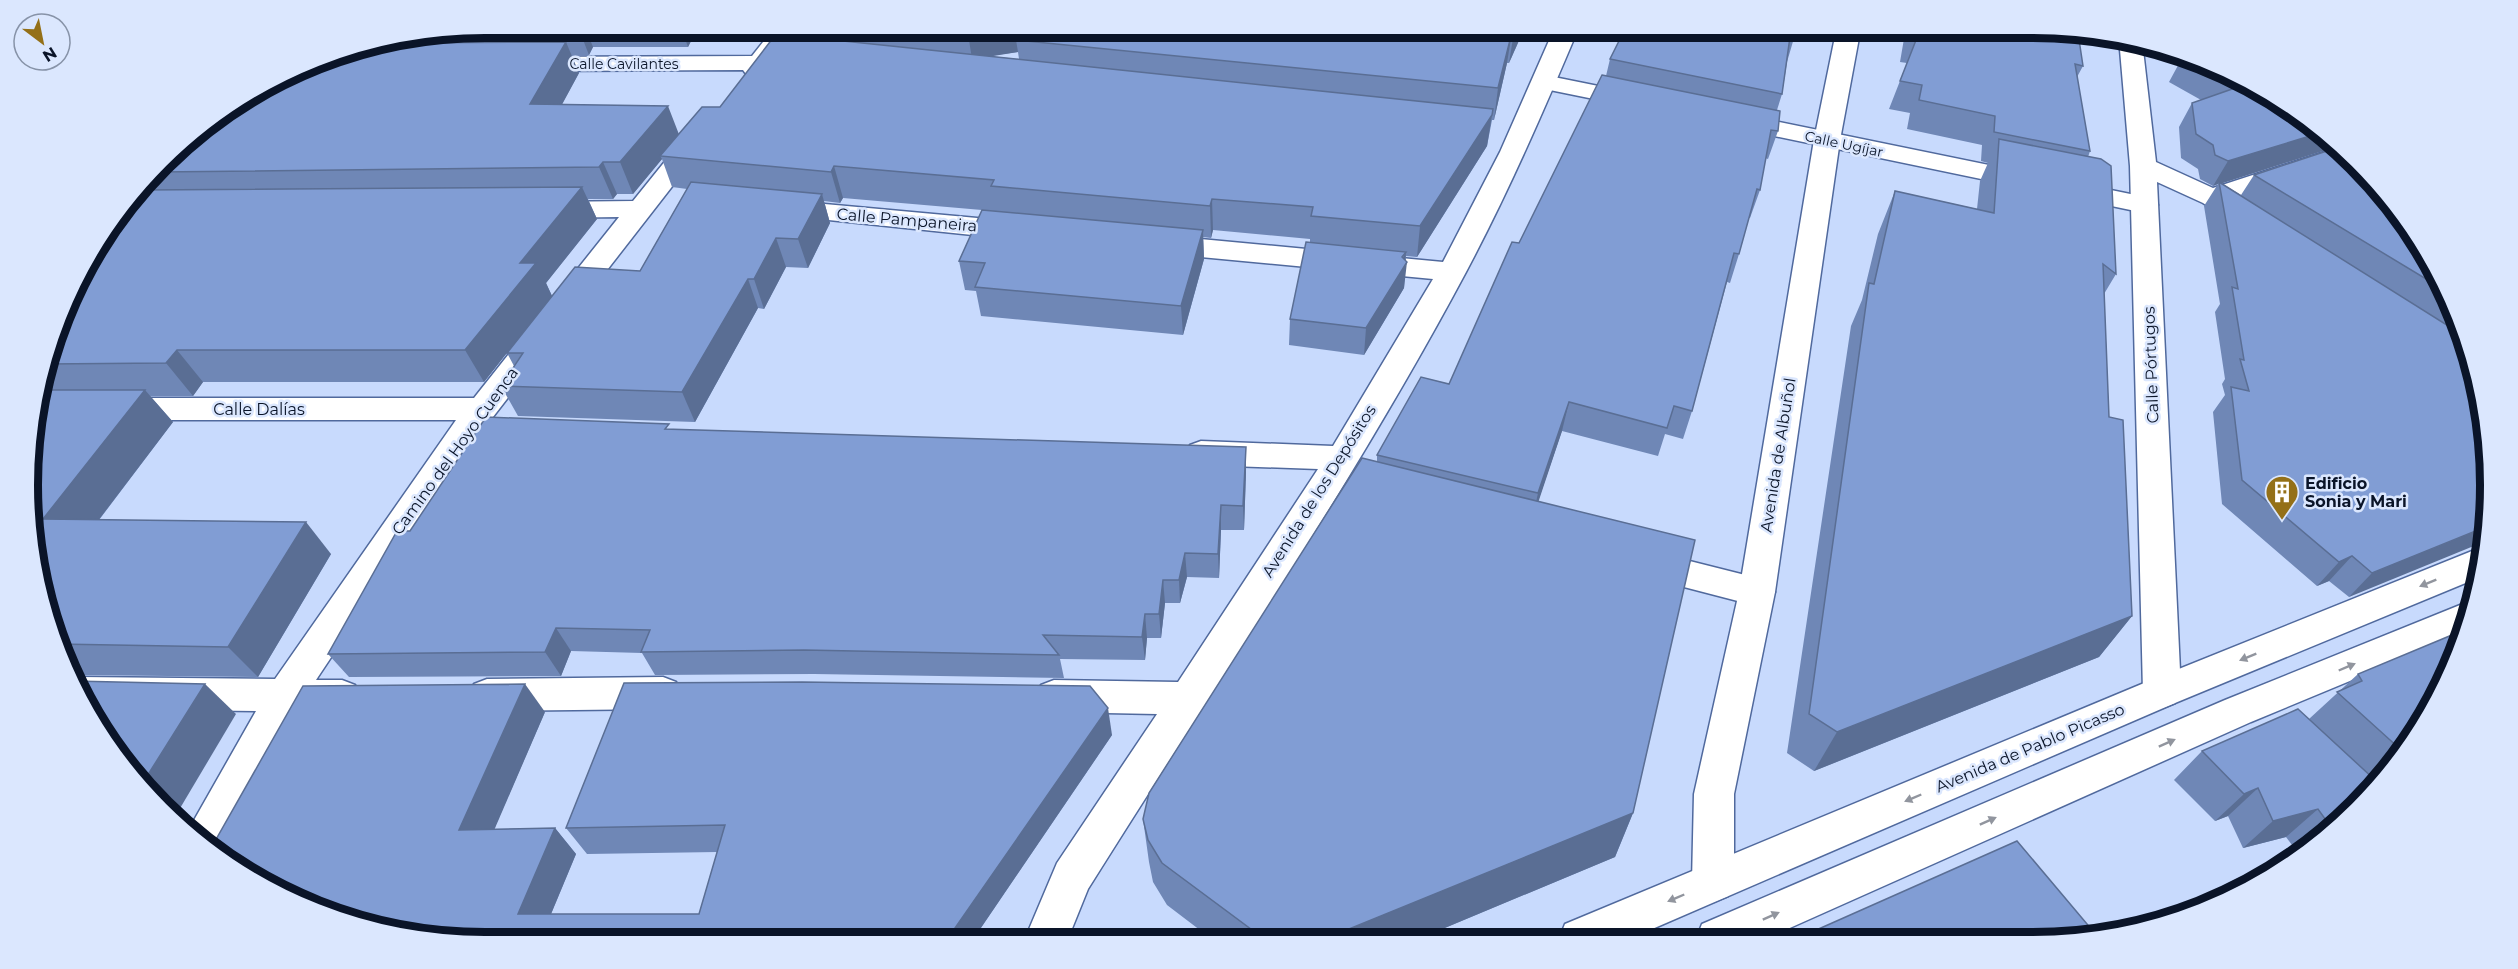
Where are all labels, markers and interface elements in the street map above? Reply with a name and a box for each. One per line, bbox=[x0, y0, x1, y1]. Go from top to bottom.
north arrow bbox=[12, 12, 72, 72]
text: N bbox=[39, 43, 60, 66]
street label: Calle Cavilantes bbox=[569, 55, 679, 73]
street label: Calle Ugíjar bbox=[1803, 127, 1885, 161]
street label: Calle Pampaneira bbox=[836, 204, 978, 236]
street label: Calle Pórtugos bbox=[2139, 306, 2163, 424]
street label: Camino del Hoyo Cuenca bbox=[388, 364, 522, 538]
street label: Avenida de Albuñol bbox=[1756, 376, 1800, 534]
street label: Calle Dalías bbox=[213, 400, 305, 419]
street label: Avenida de los Depósitos bbox=[1258, 401, 1380, 581]
building icon: Edificio Sonia y Mari bbox=[2264, 474, 2300, 521]
place label: Edificio Sonia y Mari bbox=[2305, 474, 2407, 511]
one-way arrow bbox=[2419, 579, 2437, 588]
one-way arrow bbox=[2238, 652, 2256, 662]
one-way arrow bbox=[2338, 662, 2356, 672]
street label: Avenida de Pablo Picasso bbox=[1933, 700, 2127, 796]
one-way arrow bbox=[2158, 738, 2175, 747]
one-way arrow bbox=[1904, 793, 1922, 803]
one-way arrow bbox=[1980, 816, 1997, 825]
one-way arrow bbox=[1667, 894, 1684, 903]
one-way arrow bbox=[1762, 910, 1780, 920]

